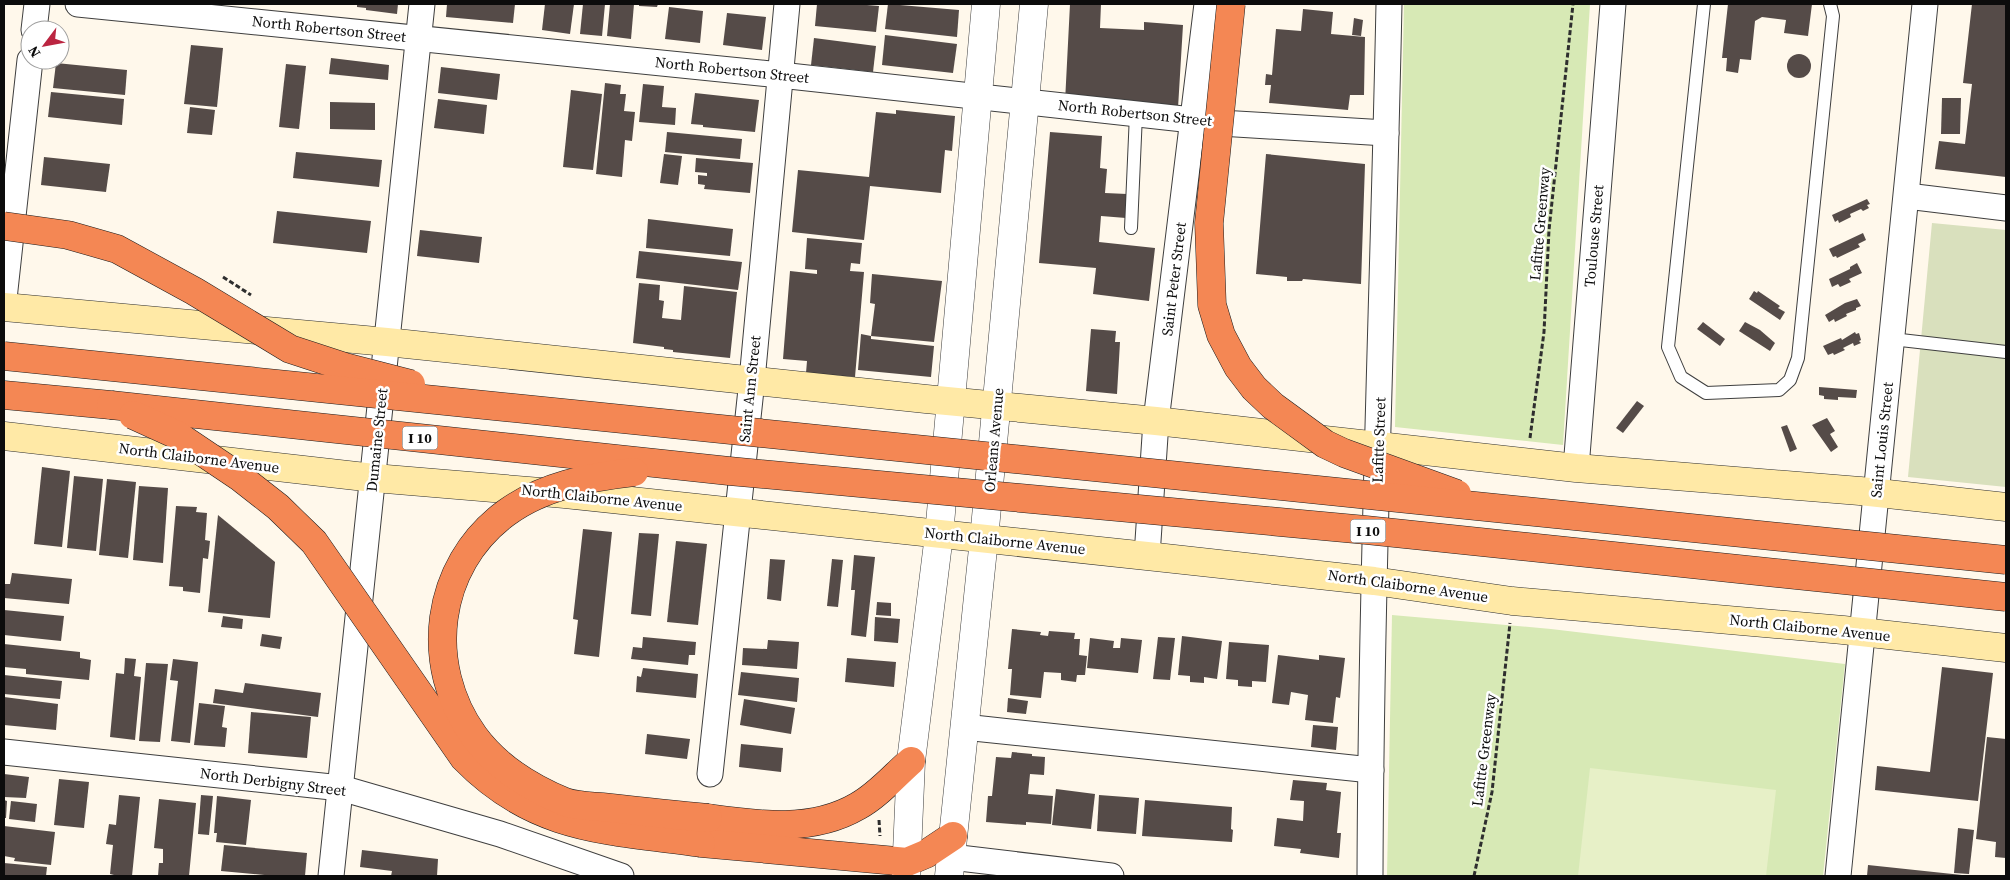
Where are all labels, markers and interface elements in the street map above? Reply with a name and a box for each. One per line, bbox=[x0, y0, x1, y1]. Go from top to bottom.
street label: North Robertson Street bbox=[251, 10, 407, 47]
north arrow bbox=[20, 20, 70, 70]
text: N bbox=[23, 42, 45, 62]
street label: North Robertson Street bbox=[654, 51, 810, 88]
street label: North Robertson Street bbox=[1057, 94, 1213, 131]
street label: Lafitte Greenway bbox=[1524, 166, 1555, 281]
street label: Toulouse Street bbox=[1579, 184, 1608, 288]
street label: Saint Peter Street bbox=[1156, 221, 1191, 337]
street label: Saint Ann Street bbox=[733, 334, 766, 444]
street label: Saint Louis Street bbox=[1865, 381, 1898, 499]
street label: Dumaine Street bbox=[361, 387, 392, 493]
street label: Orleans Avenue bbox=[978, 387, 1009, 493]
street label: Lafitte Street bbox=[1367, 397, 1390, 483]
road number: I 10 bbox=[402, 426, 438, 449]
street label: North Claiborne Avenue bbox=[118, 437, 281, 478]
street label: North Claiborne Avenue bbox=[521, 479, 684, 516]
road number: I 10 bbox=[1350, 520, 1386, 542]
street label: North Claiborne Avenue bbox=[924, 522, 1087, 559]
street label: North Claiborne Avenue bbox=[1327, 564, 1490, 607]
street label: North Claiborne Avenue bbox=[1729, 609, 1892, 646]
street label: Lafitte Greenway bbox=[1466, 692, 1501, 808]
street label: North Derbigny Street bbox=[199, 762, 347, 801]

